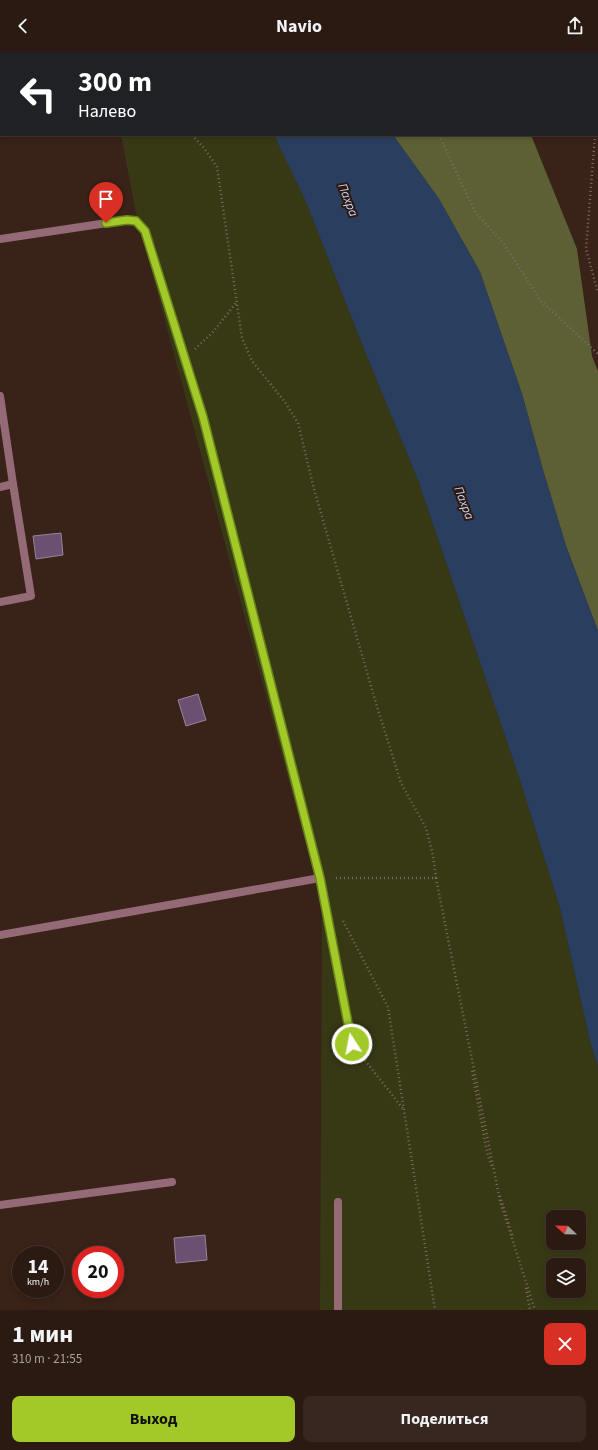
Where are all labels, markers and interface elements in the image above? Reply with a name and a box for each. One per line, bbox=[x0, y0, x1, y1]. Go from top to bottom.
text: Navio bbox=[276, 14, 322, 39]
icon: back bbox=[12, 15, 34, 37]
icon: share bbox=[564, 15, 586, 37]
text: 300 m bbox=[78, 62, 152, 102]
icon: left bbox=[12, 68, 64, 120]
text: Налево bbox=[78, 99, 136, 124]
water label: Пахра bbox=[333, 181, 363, 219]
pin bbox=[89, 182, 123, 223]
icon: arrive bbox=[95, 188, 117, 210]
water label: Пахра bbox=[449, 484, 479, 522]
position arrow bbox=[331, 1023, 373, 1065]
north arrow bbox=[546, 1210, 586, 1250]
map controls bbox=[546, 1210, 586, 1298]
speed limit sign: 20 bbox=[72, 1246, 124, 1298]
text: 14 bbox=[27, 1253, 49, 1281]
button: layers bbox=[546, 1258, 586, 1298]
text: km/h bbox=[27, 1275, 49, 1289]
text: 1 мин bbox=[12, 1317, 73, 1352]
button: close bbox=[544, 1323, 586, 1365]
text: 310 m · 21:55 bbox=[12, 1350, 82, 1368]
button: Выход bbox=[12, 1396, 295, 1442]
button: Поделиться bbox=[303, 1396, 586, 1442]

